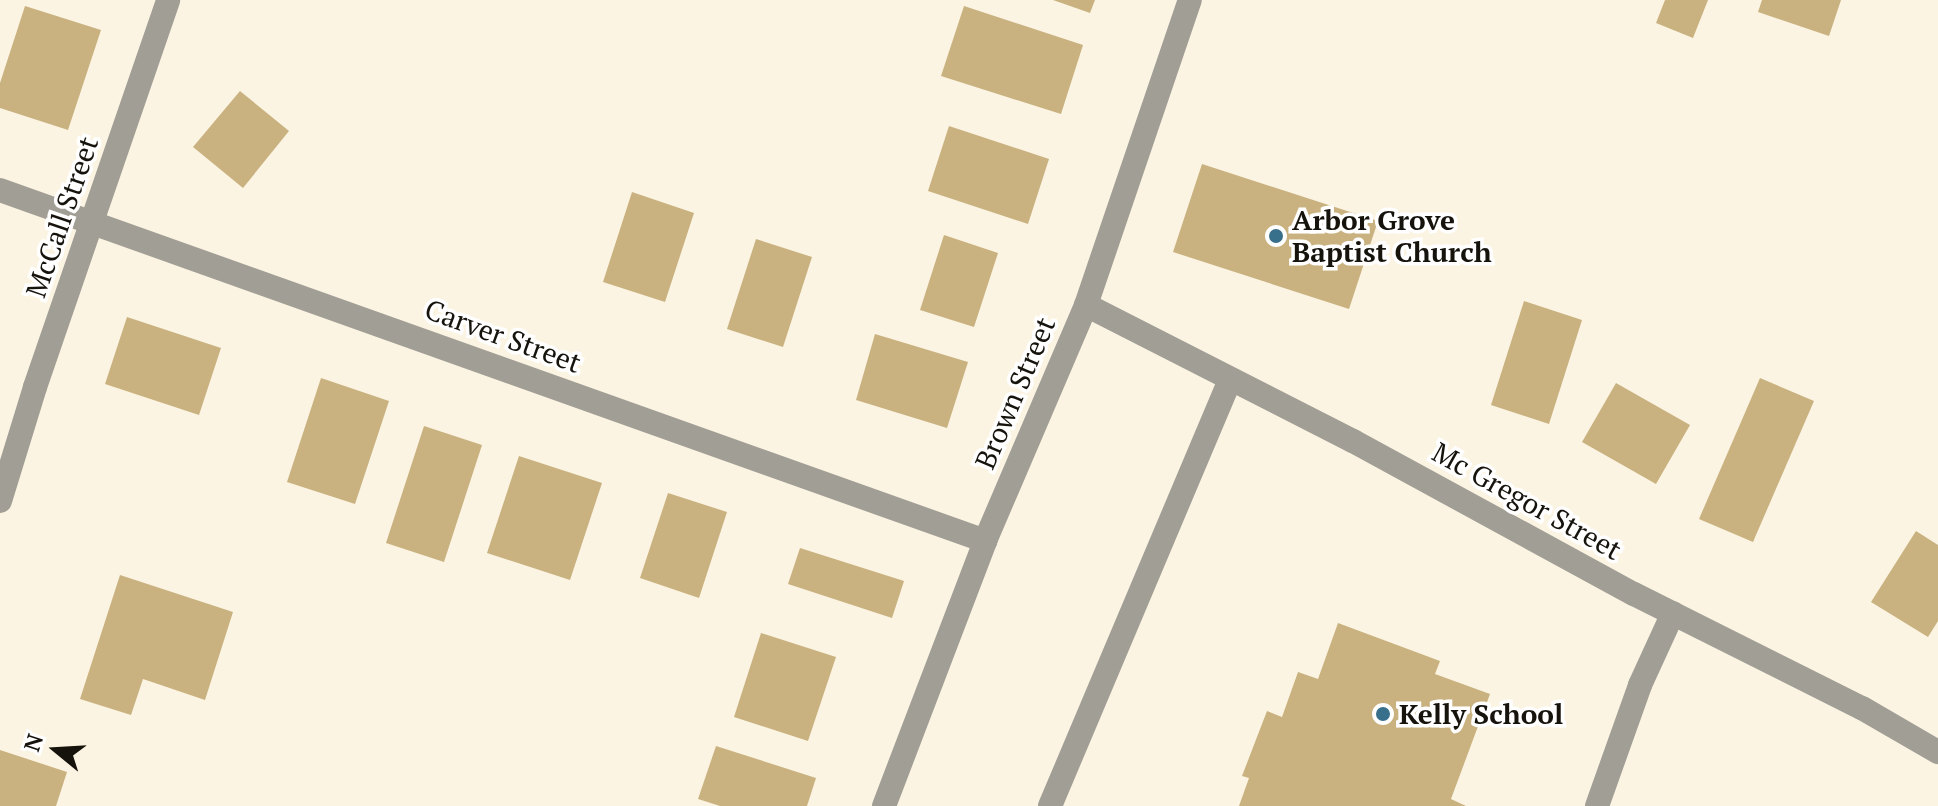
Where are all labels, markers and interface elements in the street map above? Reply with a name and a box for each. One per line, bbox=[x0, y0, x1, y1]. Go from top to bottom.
street label: McCall Street bbox=[19, 132, 105, 302]
place label: Arbor Grove Baptist Church bbox=[1292, 203, 1492, 269]
marker: Arbor Grove Baptist Church bbox=[1267, 227, 1285, 245]
street label: Carver Street bbox=[420, 292, 586, 380]
street label: Brown Street bbox=[968, 312, 1062, 474]
street label: Mc Gregor Street bbox=[1427, 435, 1627, 567]
place label: Kelly School bbox=[1399, 697, 1563, 731]
marker: Kelly School bbox=[1374, 705, 1392, 723]
north arrow bbox=[16, 710, 96, 790]
text: N bbox=[16, 730, 49, 755]

